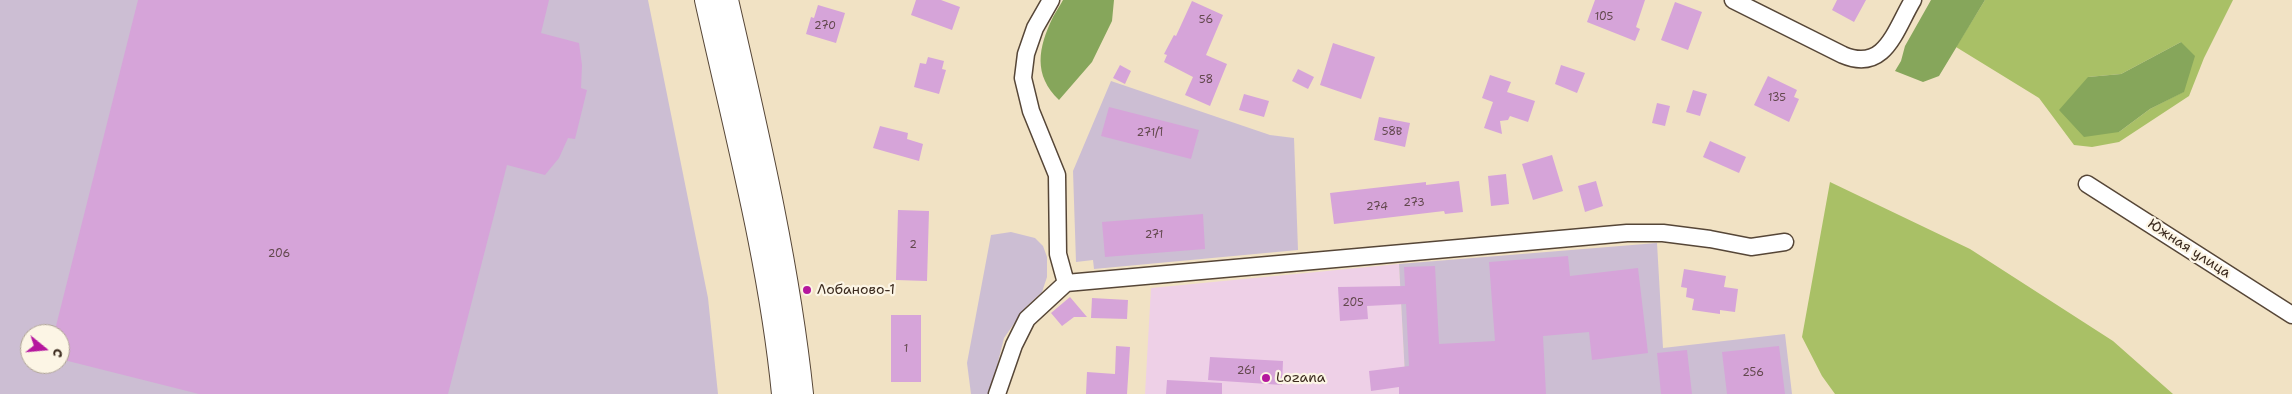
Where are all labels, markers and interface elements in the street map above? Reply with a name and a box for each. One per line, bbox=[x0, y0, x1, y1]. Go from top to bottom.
house number: 105 bbox=[1595, 10, 1613, 24]
house number: 56 bbox=[1199, 13, 1213, 27]
house number: 270 bbox=[814, 19, 836, 33]
house number: 58 bbox=[1199, 73, 1213, 87]
house number: 135 bbox=[1768, 91, 1786, 105]
house number: 58В bbox=[1382, 125, 1402, 139]
house number: 271/1 bbox=[1137, 126, 1163, 140]
house number: 273 bbox=[1403, 196, 1425, 210]
house number: 274 bbox=[1366, 200, 1388, 214]
street label: Южная улица bbox=[2144, 216, 2234, 282]
house number: 271 bbox=[1145, 228, 1163, 242]
house number: 2 bbox=[909, 238, 917, 252]
house number: 206 bbox=[268, 247, 290, 261]
place label: Лобаново-1 bbox=[817, 282, 895, 298]
marker: Лобаново-1 bbox=[801, 284, 813, 296]
house number: 205 bbox=[1342, 296, 1364, 310]
north arrow bbox=[20, 324, 70, 374]
house number: 1 bbox=[904, 342, 908, 356]
text: С bbox=[49, 346, 68, 360]
house number: 261 bbox=[1237, 364, 1255, 378]
house number: 256 bbox=[1742, 366, 1764, 380]
place label: Lozana bbox=[1276, 370, 1325, 386]
marker: Lozana bbox=[1260, 372, 1272, 384]

